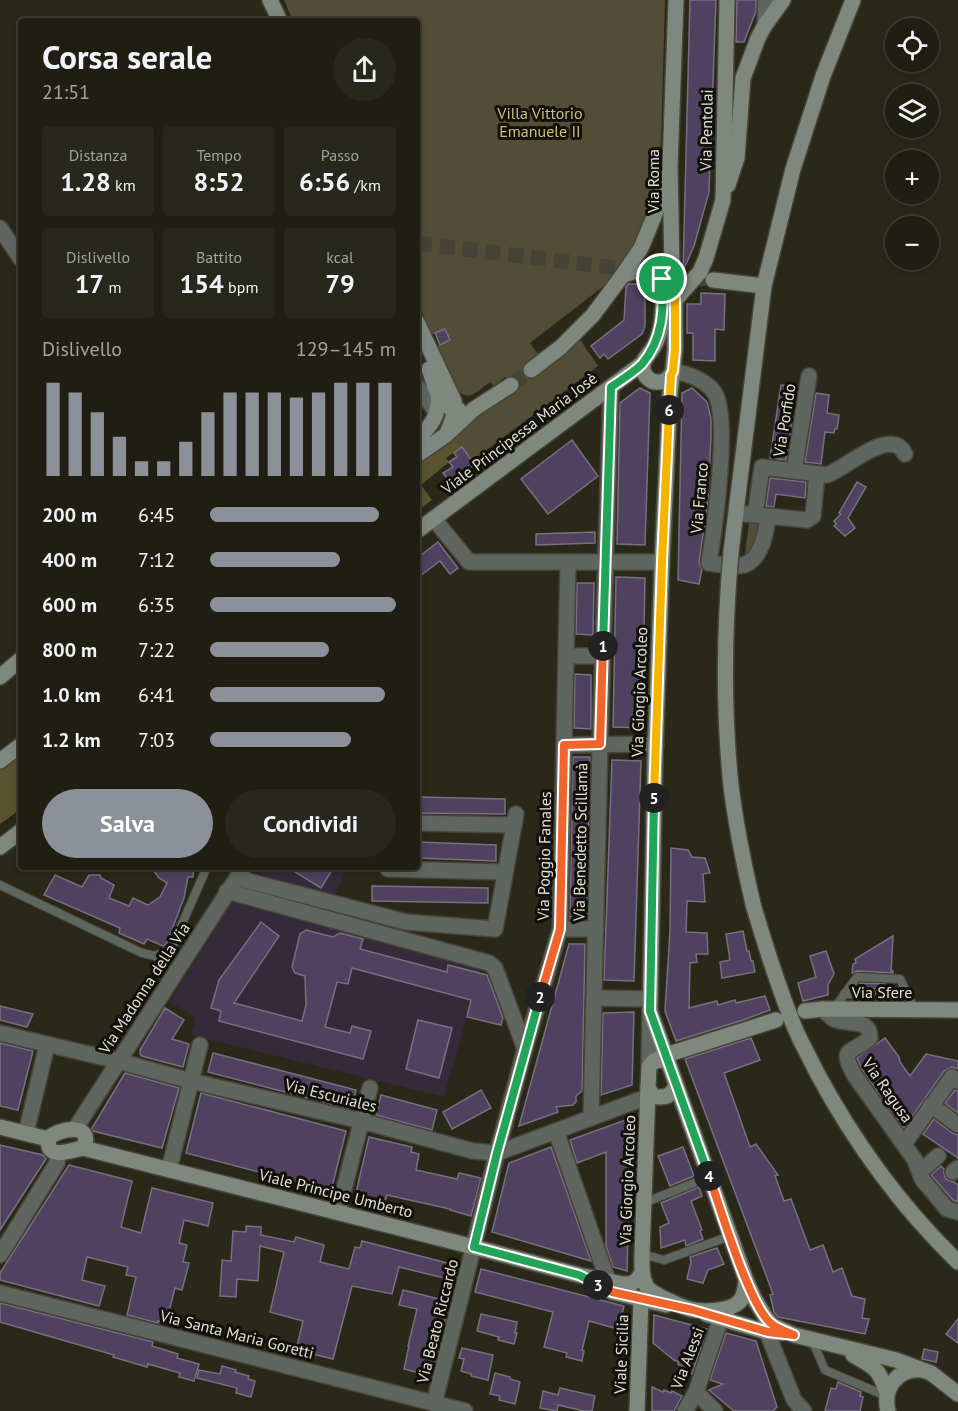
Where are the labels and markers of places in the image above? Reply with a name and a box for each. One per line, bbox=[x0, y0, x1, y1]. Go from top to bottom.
pin bbox=[636, 253, 687, 304]
pin: 6 bbox=[654, 395, 684, 425]
pin: 1 bbox=[588, 631, 618, 661]
pin: 5 bbox=[639, 783, 669, 813]
pin: 2 bbox=[525, 982, 555, 1012]
pin: 4 bbox=[694, 1161, 724, 1191]
pin: 3 bbox=[583, 1270, 613, 1300]

